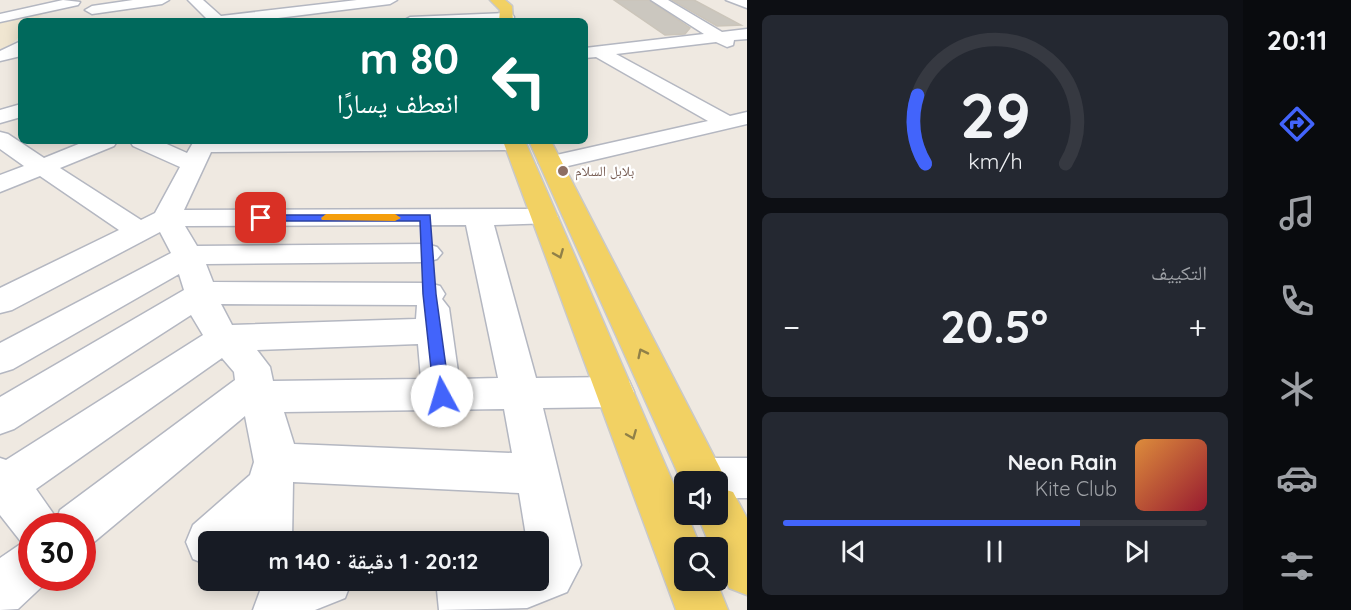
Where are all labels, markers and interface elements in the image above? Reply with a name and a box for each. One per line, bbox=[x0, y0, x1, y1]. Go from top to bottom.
text: 20:11 bbox=[1267, 23, 1327, 57]
text: 80 m bbox=[360, 32, 459, 85]
icon: left bbox=[480, 42, 558, 120]
text: 29 bbox=[960, 76, 1030, 154]
text: انعطف يسارًا bbox=[337, 86, 459, 120]
icon: directions bbox=[1276, 103, 1318, 145]
text: km/h bbox=[968, 148, 1022, 174]
place label: بلابل السلام bbox=[575, 162, 634, 181]
marker: بلابل السلام bbox=[556, 164, 570, 178]
pin bbox=[235, 192, 286, 243]
icon: music bbox=[1276, 192, 1318, 234]
icon: arrive bbox=[244, 201, 277, 234]
one-way arrow bbox=[552, 247, 564, 258]
text: التكييف bbox=[1151, 260, 1207, 285]
icon: phone bbox=[1276, 280, 1318, 322]
text: 20.5° bbox=[940, 298, 1048, 354]
text: − bbox=[783, 306, 800, 347]
text: + bbox=[1188, 306, 1207, 347]
one-way arrow bbox=[638, 349, 650, 360]
position arrow bbox=[410, 364, 474, 428]
icon: climate bbox=[1276, 368, 1318, 410]
one-way arrow bbox=[625, 428, 637, 439]
text: Neon Rain bbox=[1008, 448, 1117, 476]
icon: car bbox=[1276, 457, 1318, 499]
map controls bbox=[674, 471, 728, 591]
button: sound bbox=[674, 471, 728, 525]
text: Kite Club bbox=[1035, 476, 1117, 501]
speed limit sign: 30 bbox=[18, 513, 96, 591]
icon: previous bbox=[837, 535, 870, 568]
icon: pause bbox=[978, 535, 1011, 568]
icon: next bbox=[1120, 535, 1153, 568]
button: search bbox=[674, 537, 728, 591]
icon: filters bbox=[1276, 545, 1318, 587]
text: 20:12 · 1 دقيقة · 140 m bbox=[269, 547, 478, 575]

